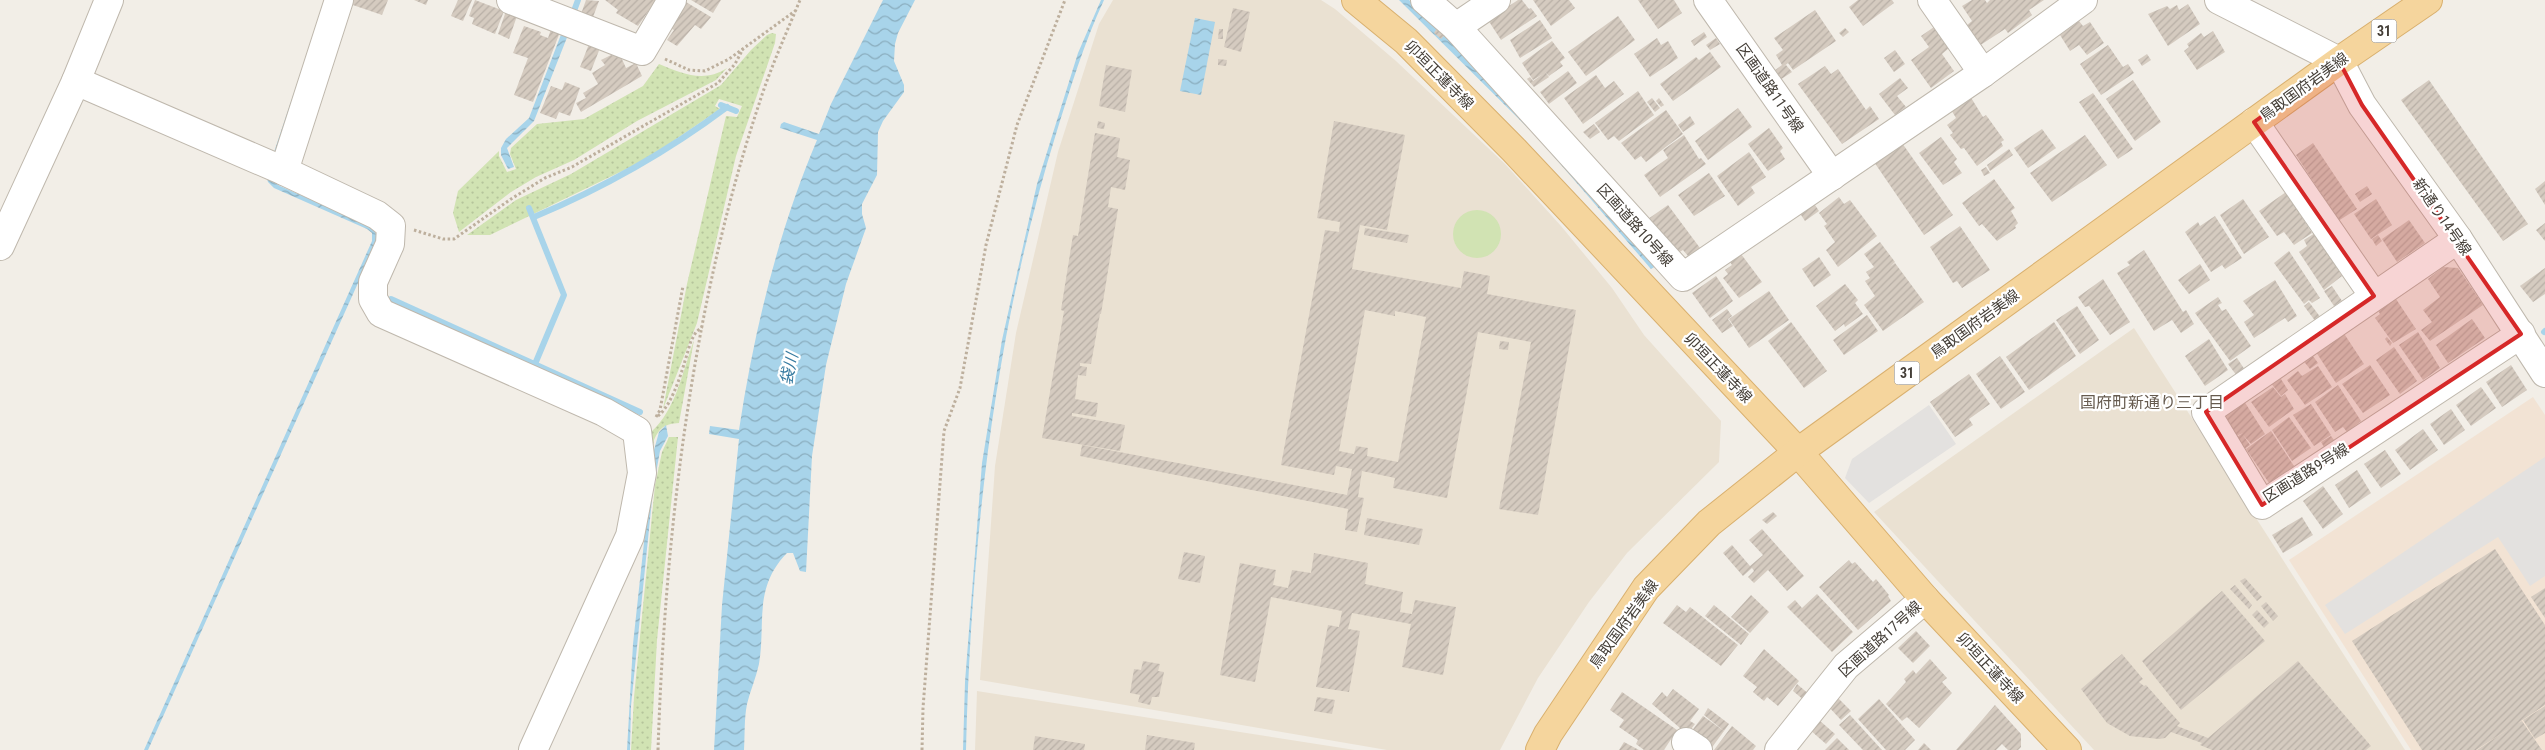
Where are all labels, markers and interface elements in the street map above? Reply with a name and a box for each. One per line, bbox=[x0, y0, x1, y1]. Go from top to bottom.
road number: 31 bbox=[2372, 20, 2396, 42]
street label: 卯垣正蓮寺線 bbox=[1401, 37, 1477, 113]
street label: 区画道路11号線 bbox=[1733, 40, 1807, 136]
street label: 鳥取国府岩美線 bbox=[2256, 49, 2352, 125]
street label: 新通り14号線 bbox=[2409, 175, 2475, 259]
street label: 区画道路10号線 bbox=[1593, 180, 1677, 270]
street label: 鳥取国府岩美線 bbox=[1927, 286, 2023, 362]
street label: 卯垣正蓮寺線 bbox=[1680, 329, 1756, 407]
water label: 袋川 bbox=[776, 349, 802, 387]
road number: 31 bbox=[1894, 362, 1920, 384]
district label: 国府町新通り三丁目 bbox=[2080, 393, 2224, 412]
street label: 区画道路9号線 bbox=[2260, 440, 2352, 506]
street label: 鳥取国府岩美線 bbox=[1586, 576, 1662, 672]
street label: 区画道路17号線 bbox=[1835, 597, 1925, 681]
street label: 卯垣正蓮寺線 bbox=[1953, 629, 2027, 707]

